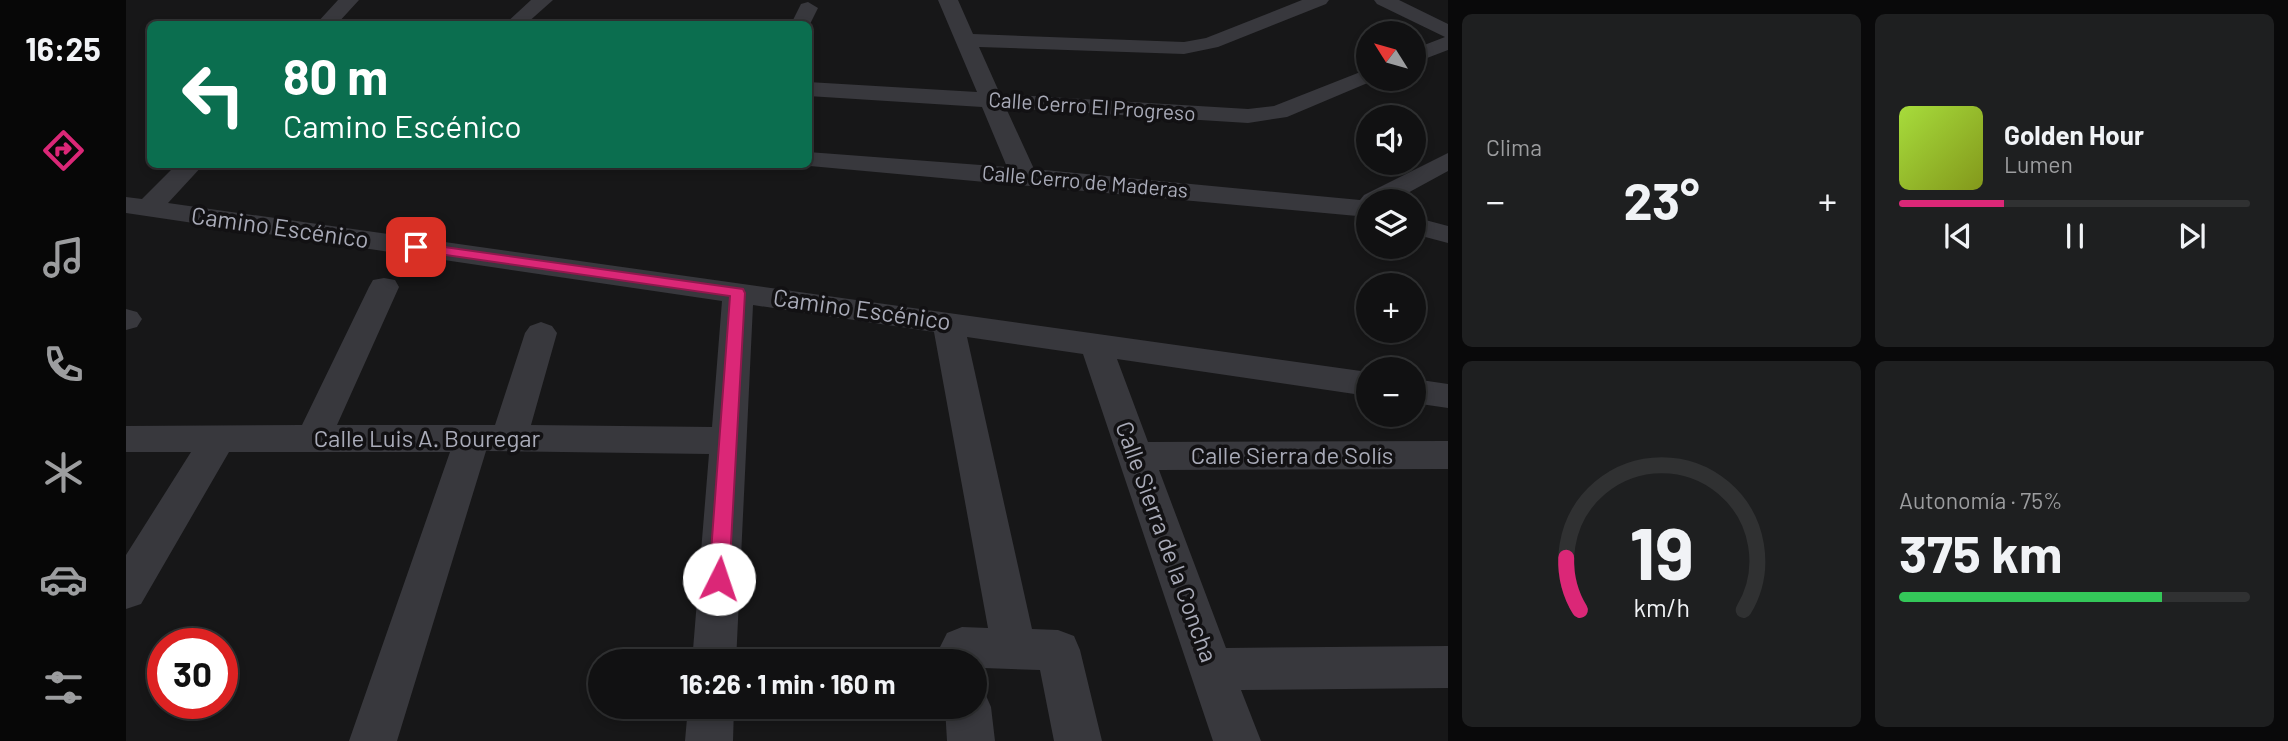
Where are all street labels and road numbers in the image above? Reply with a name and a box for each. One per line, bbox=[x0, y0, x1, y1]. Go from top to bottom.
street label: Calle Cerro El Progreso bbox=[988, 86, 1197, 125]
street label: Calle Cerro de Maderas bbox=[981, 159, 1189, 202]
street label: Camino Escénico bbox=[190, 200, 371, 253]
street label: Camino Escénico bbox=[772, 282, 953, 335]
street label: Calle Sierra de la Concha bbox=[1110, 417, 1224, 666]
street label: Calle Luis A. Bouregar bbox=[314, 423, 541, 452]
street label: Calle Sierra de Solís bbox=[1191, 440, 1393, 469]

